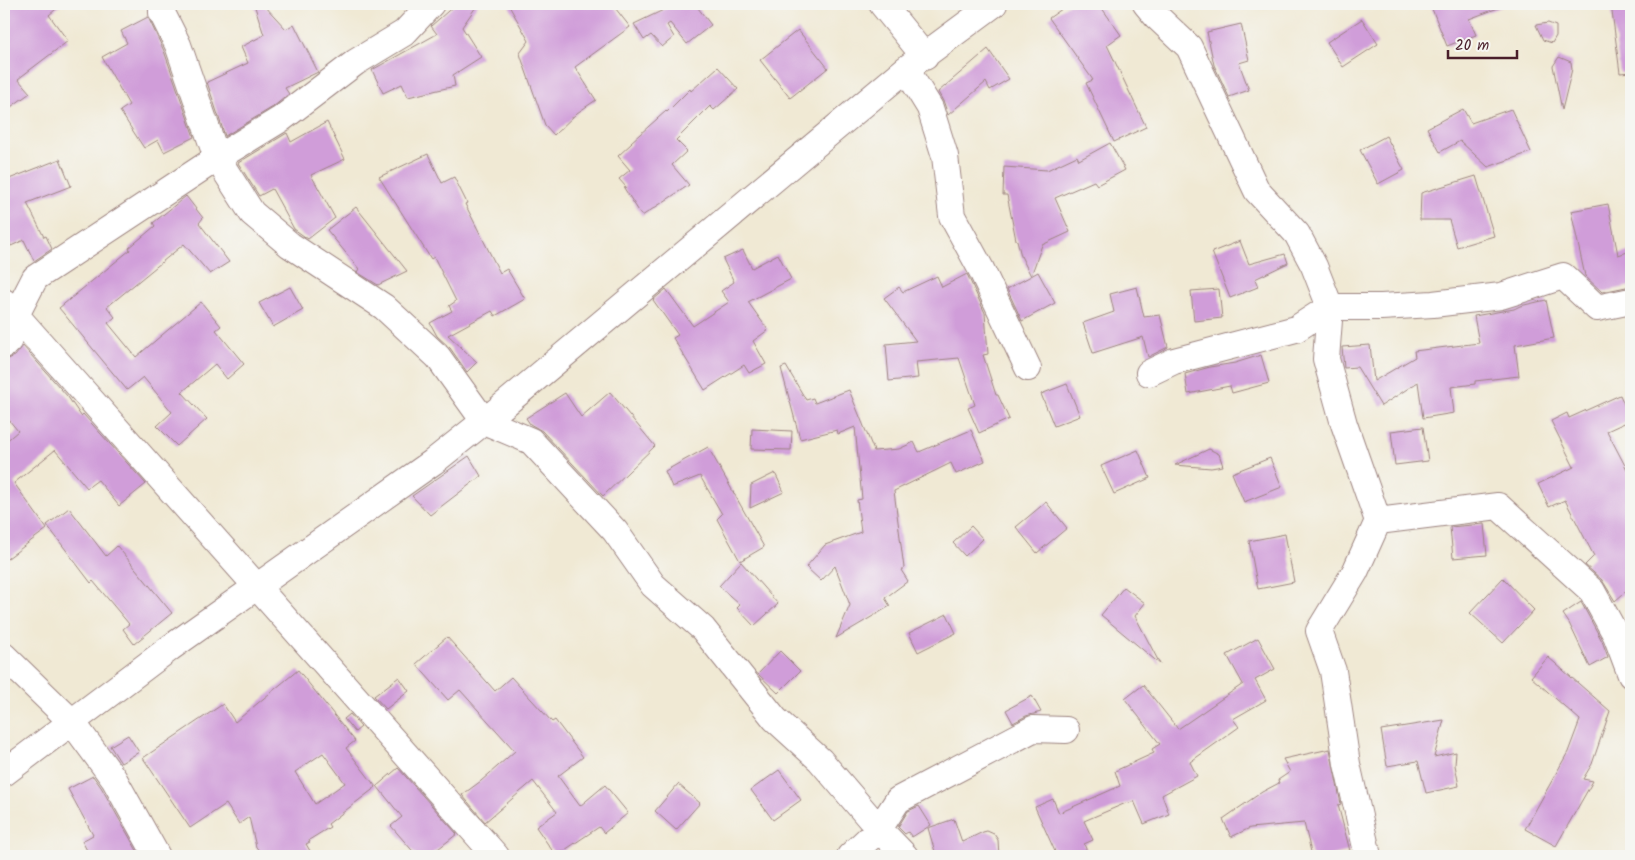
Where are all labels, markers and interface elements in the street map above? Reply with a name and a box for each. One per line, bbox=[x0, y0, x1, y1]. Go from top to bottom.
scale bar bbox=[1448, 28, 1516, 60]
text: 20 m bbox=[1455, 34, 1489, 58]

